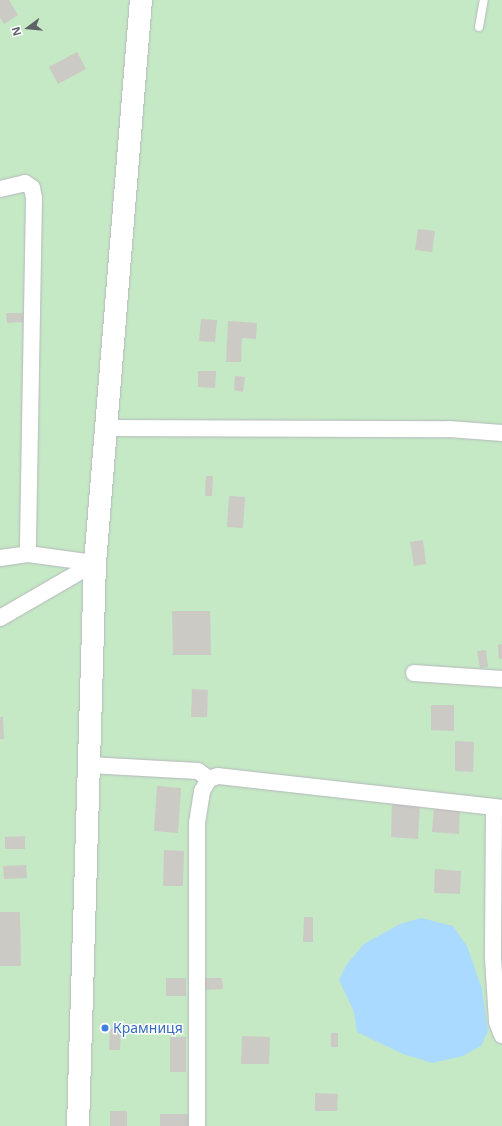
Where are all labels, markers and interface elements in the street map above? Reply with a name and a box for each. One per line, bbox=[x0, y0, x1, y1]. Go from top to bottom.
north arrow bbox=[8, 8, 48, 48]
text: N bbox=[8, 25, 24, 38]
place label: Крамниця bbox=[113, 1020, 183, 1036]
marker: Крамниця bbox=[100, 1023, 110, 1033]

